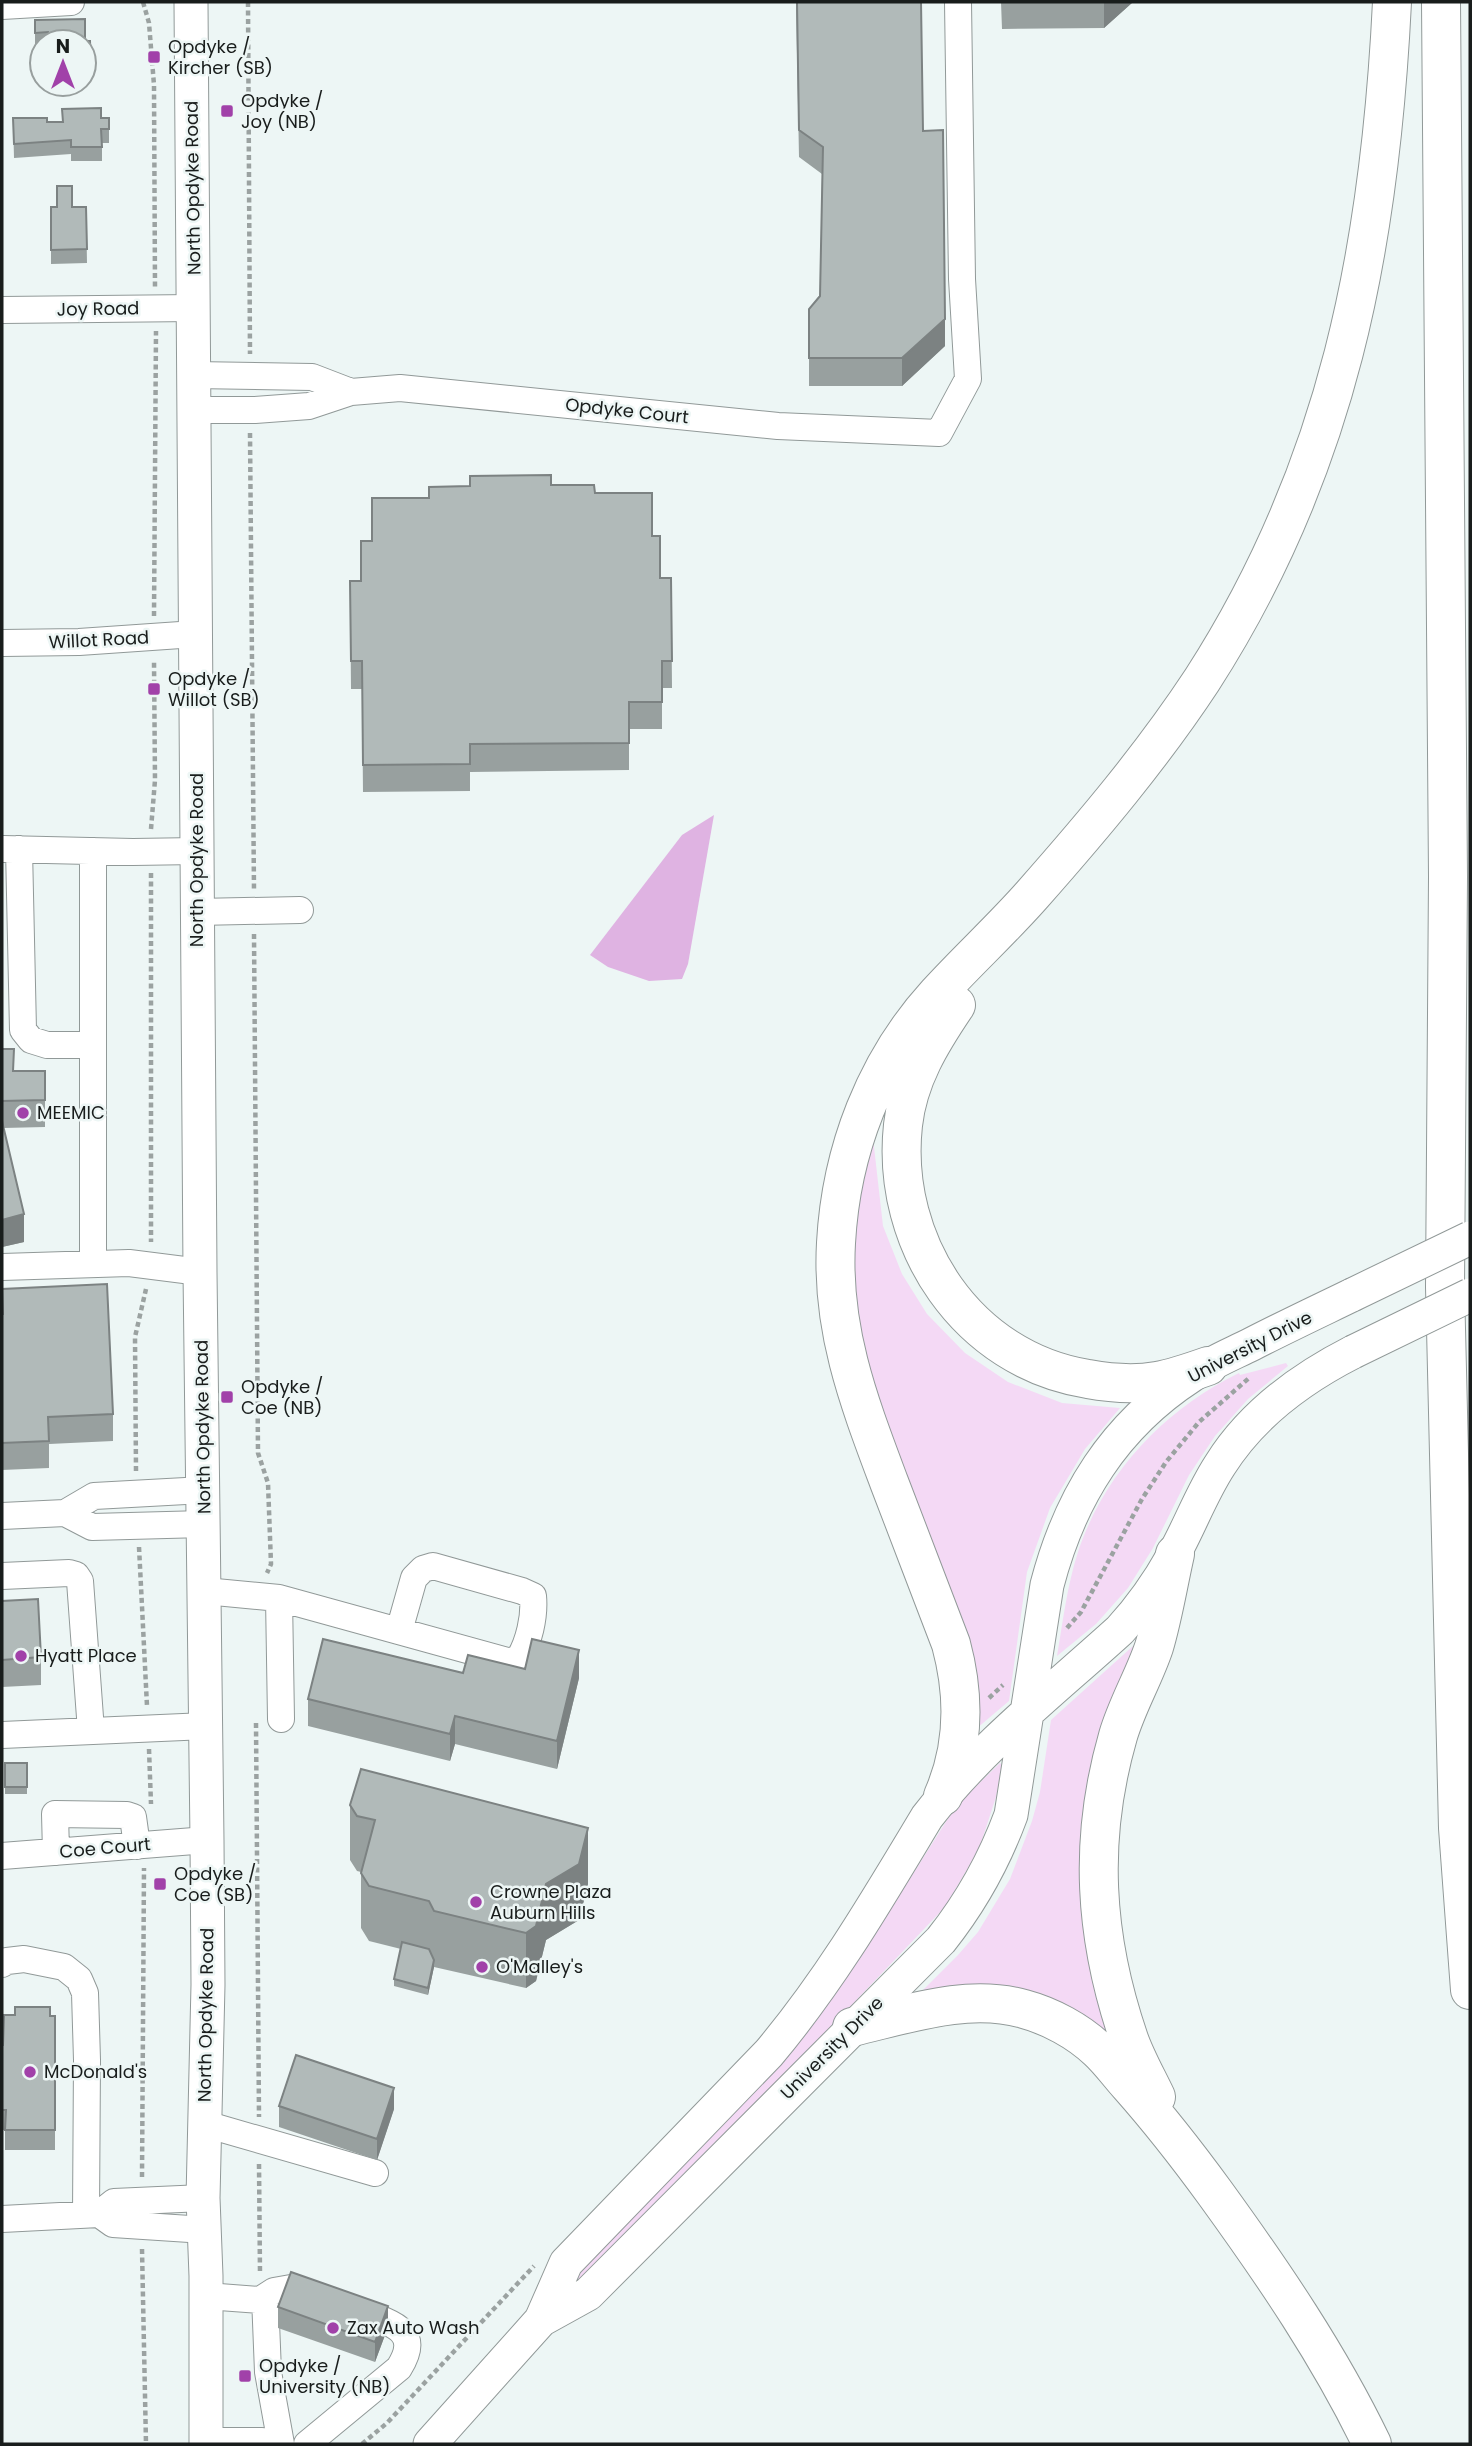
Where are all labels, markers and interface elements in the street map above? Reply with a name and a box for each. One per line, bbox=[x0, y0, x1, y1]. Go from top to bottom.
north arrow bbox=[28, 28, 98, 98]
text: N bbox=[56, 33, 70, 60]
place label: Opdyke / Kircher (SB) bbox=[168, 34, 273, 80]
marker: Opdyke / Kircher (SB) bbox=[146, 49, 162, 65]
place label: Opdyke / Joy (NB) bbox=[241, 88, 323, 134]
street label: North Opdyke Road bbox=[178, 101, 207, 275]
marker: Opdyke / Joy (NB) bbox=[219, 103, 235, 119]
street label: Joy Road bbox=[56, 295, 140, 322]
street label: Opdyke Court bbox=[564, 392, 690, 429]
street label: Willot Road bbox=[48, 624, 150, 655]
place label: Opdyke / Willot (SB) bbox=[168, 666, 260, 712]
marker: Opdyke / Willot (SB) bbox=[146, 681, 162, 697]
street label: North Opdyke Road bbox=[184, 773, 209, 947]
place label: MEEMIC bbox=[37, 1100, 105, 1125]
marker: MEEMIC bbox=[15, 1105, 31, 1121]
street label: University Drive bbox=[1183, 1304, 1316, 1389]
street label: North Opdyke Road bbox=[188, 1340, 217, 1514]
place label: Opdyke / Coe (NB) bbox=[241, 1374, 323, 1420]
marker: Opdyke / Coe (NB) bbox=[219, 1389, 235, 1405]
place label: Hyatt Place bbox=[35, 1643, 137, 1668]
marker: Hyatt Place bbox=[13, 1648, 29, 1664]
street label: Coe Court bbox=[58, 1831, 152, 1864]
place label: Opdyke / Coe (SB) bbox=[174, 1861, 256, 1907]
marker: Opdyke / Coe (SB) bbox=[152, 1876, 168, 1892]
place label: Crowne Plaza Auburn Hills bbox=[490, 1879, 612, 1925]
marker: Crowne Plaza Auburn Hills bbox=[468, 1894, 484, 1910]
street label: North Opdyke Road bbox=[191, 1928, 220, 2102]
place label: O'Malley's bbox=[496, 1954, 583, 1979]
marker: O'Malley's bbox=[474, 1959, 490, 1975]
street label: University Drive bbox=[775, 1991, 889, 2105]
place label: McDonald's bbox=[44, 2059, 147, 2084]
marker: McDonald's bbox=[22, 2064, 38, 2080]
place label: Zax Auto Wash bbox=[347, 2315, 480, 2340]
marker: Zax Auto Wash bbox=[325, 2320, 341, 2336]
place label: Opdyke / University (NB) bbox=[259, 2353, 390, 2399]
marker: Opdyke / University (NB) bbox=[237, 2368, 253, 2384]

